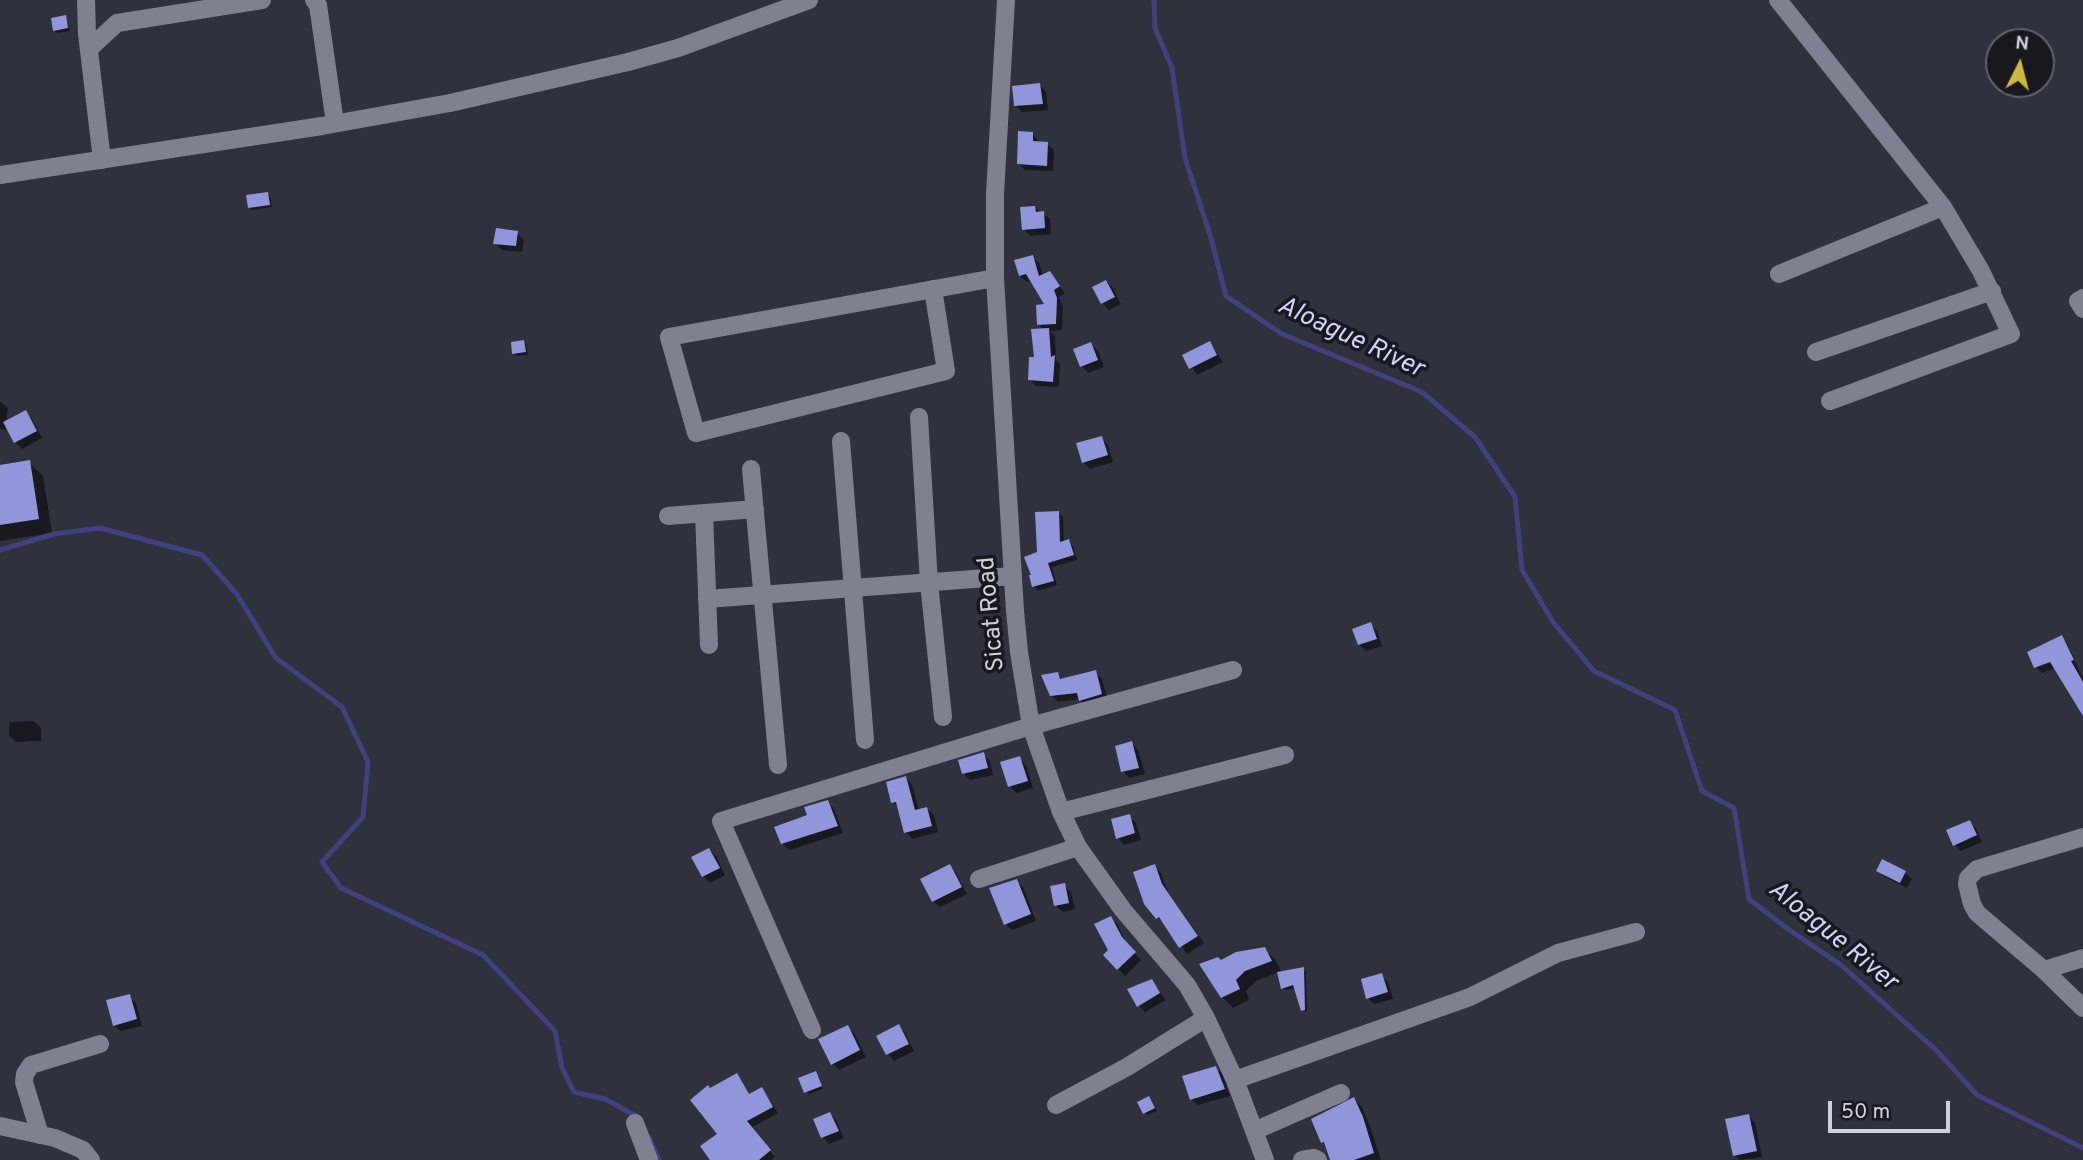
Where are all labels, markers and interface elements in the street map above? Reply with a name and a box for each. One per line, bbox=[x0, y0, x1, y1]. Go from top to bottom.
north arrow bbox=[1985, 28, 2055, 98]
text: N bbox=[2014, 31, 2030, 57]
water label: Aloague River bbox=[1272, 292, 1428, 386]
street label: Sicat Road bbox=[974, 556, 1012, 672]
water label: Aloague River bbox=[1761, 875, 1903, 999]
scale bar bbox=[1831, 1086, 1954, 1130]
text: 50 m bbox=[1841, 1099, 1890, 1126]

